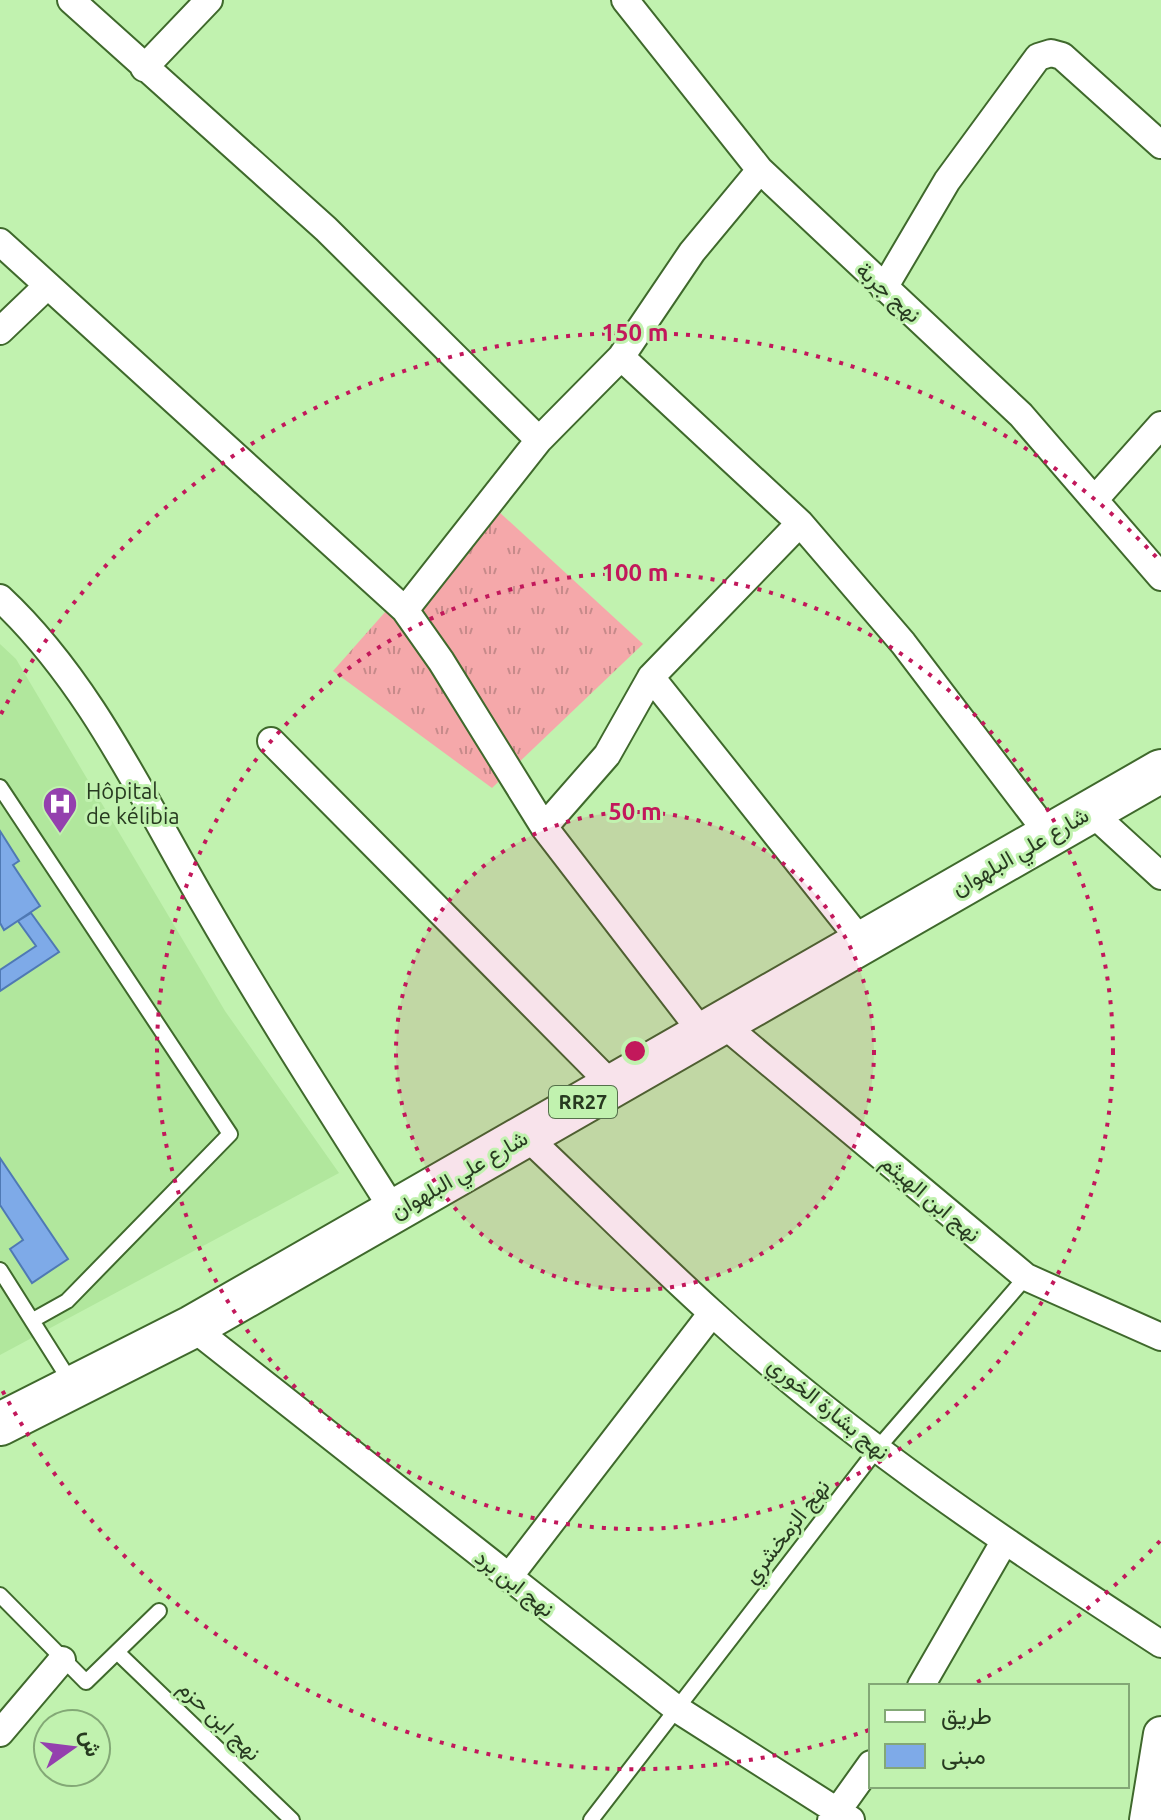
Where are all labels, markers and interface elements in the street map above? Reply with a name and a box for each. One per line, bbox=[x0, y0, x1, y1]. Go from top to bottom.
street label: نهج جربة bbox=[850, 256, 927, 329]
text: 150 m bbox=[602, 319, 668, 346]
text: 100 m bbox=[602, 559, 668, 586]
place label: Hôpital de kélibia bbox=[86, 778, 180, 828]
hospital icon: Hôpital de kélibia bbox=[41, 785, 79, 835]
text: 50 m bbox=[608, 798, 662, 825]
street label: شارع علي البلهوان bbox=[947, 801, 1096, 906]
centre of rings bbox=[621, 1037, 649, 1065]
road number: RR27 bbox=[549, 1086, 617, 1118]
street label: شارع علي البلهوان bbox=[386, 1124, 535, 1229]
street label: نهج ابن الهيثم bbox=[875, 1149, 986, 1249]
street label: نهج بشارة الخوري bbox=[759, 1351, 895, 1470]
street label: نهج الزمخشري bbox=[737, 1474, 839, 1592]
street label: نهج ابن برد bbox=[469, 1544, 560, 1624]
street label: نهج ابن حزم bbox=[172, 1674, 267, 1767]
legend bbox=[869, 1684, 1129, 1788]
text: طريق bbox=[941, 1702, 992, 1731]
north arrow bbox=[32, 1708, 112, 1788]
text: ش bbox=[75, 1727, 107, 1759]
text: مبنى bbox=[941, 1742, 986, 1770]

